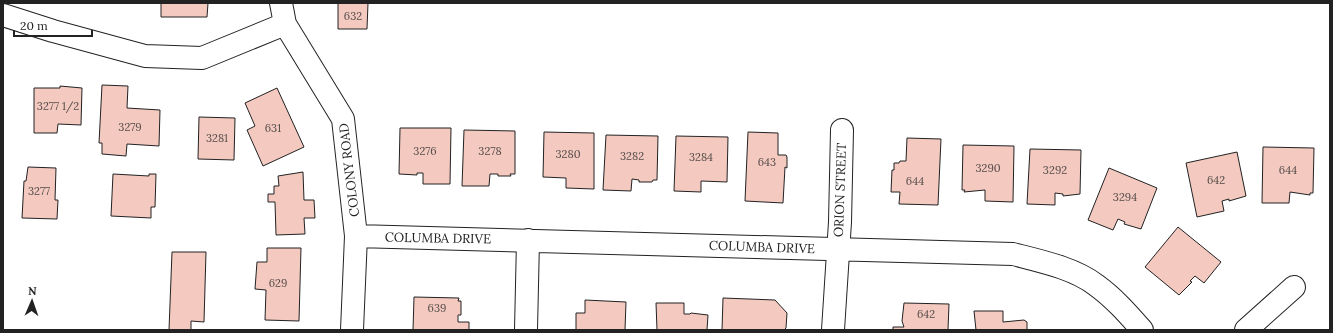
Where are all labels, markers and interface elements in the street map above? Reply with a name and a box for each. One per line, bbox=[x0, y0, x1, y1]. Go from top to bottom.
house number: 632 bbox=[344, 9, 362, 23]
scale bar bbox=[14, 12, 92, 38]
text: 20 m bbox=[20, 18, 48, 33]
house number: 3277 1/2 bbox=[37, 99, 79, 114]
house number: 3279 bbox=[118, 120, 142, 134]
house number: 631 bbox=[265, 121, 281, 135]
street label: COLONY ROAD bbox=[335, 122, 363, 218]
house number: 3281 bbox=[206, 131, 228, 145]
street label: ORION STREET bbox=[830, 142, 850, 238]
house number: 3276 bbox=[413, 144, 437, 158]
house number: 3278 bbox=[478, 144, 502, 158]
house number: 3280 bbox=[555, 147, 581, 161]
house number: 3282 bbox=[620, 149, 644, 163]
house number: 3284 bbox=[689, 150, 713, 164]
house number: 643 bbox=[758, 155, 776, 169]
house number: 3290 bbox=[975, 161, 1001, 175]
house number: 3292 bbox=[1043, 163, 1067, 177]
house number: 644 bbox=[1279, 163, 1297, 177]
house number: 642 bbox=[1207, 173, 1225, 187]
house number: 644 bbox=[906, 174, 924, 188]
house number: 3277 bbox=[28, 184, 50, 198]
house number: 3294 bbox=[1113, 190, 1137, 204]
street label: COLUMBA DRIVE bbox=[385, 229, 491, 247]
street label: COLUMBA DRIVE bbox=[709, 237, 815, 257]
house number: 629 bbox=[269, 276, 287, 290]
north arrow bbox=[12, 281, 52, 321]
text: N bbox=[28, 284, 37, 298]
house number: 639 bbox=[428, 301, 446, 315]
house number: 642 bbox=[917, 307, 935, 321]

